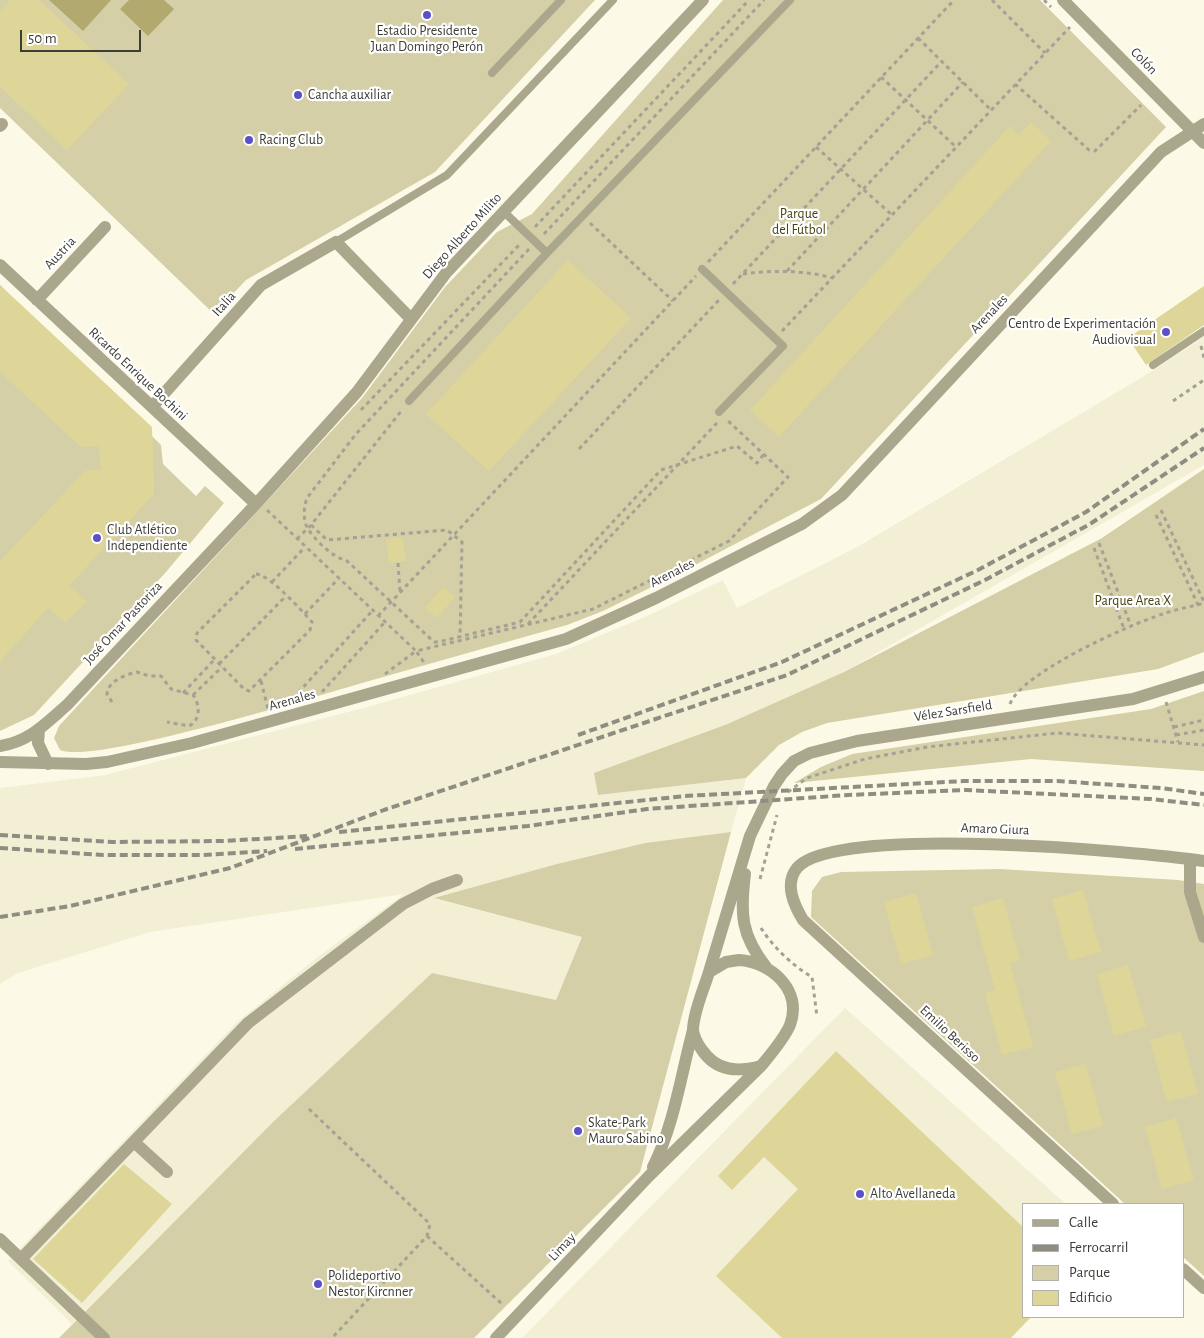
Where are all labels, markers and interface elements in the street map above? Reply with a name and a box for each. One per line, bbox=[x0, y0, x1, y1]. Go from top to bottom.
marker: Estadio Presidente Juan Domingo Perón bbox=[421, 9, 433, 21]
scale bar bbox=[22, 20, 144, 52]
place label: Estadio Presidente Juan Domingo Perón bbox=[371, 23, 483, 56]
text: 50 m bbox=[28, 31, 57, 46]
street label: Colón bbox=[1127, 44, 1161, 78]
place label: Cancha auxiliar bbox=[308, 87, 391, 103]
marker: Cancha auxiliar bbox=[292, 89, 304, 101]
place label: Racing Club bbox=[259, 132, 323, 148]
marker: Racing Club bbox=[243, 134, 255, 146]
street label: Diego Alberto Milito bbox=[419, 189, 505, 283]
park label: Parque del Fútbol bbox=[772, 206, 826, 238]
street label: Austria bbox=[41, 233, 79, 273]
street label: Italia bbox=[208, 288, 240, 320]
street label: Arenales bbox=[967, 291, 1011, 337]
place label: Centro de Experimentación Audiovisual bbox=[1008, 316, 1156, 348]
street label: Ricardo Enrique Bochini bbox=[85, 324, 191, 424]
marker: Centro de Experimentación Audiovisual bbox=[1160, 326, 1172, 338]
place label: Club Atlético Independiente bbox=[107, 522, 187, 554]
marker: Club Atlético Independiente bbox=[91, 532, 103, 544]
street label: Arenales bbox=[647, 555, 697, 591]
street label: José Omar Pastoriza bbox=[80, 578, 166, 668]
park label: Parque Area X bbox=[1095, 593, 1171, 609]
street label: Arenales bbox=[267, 685, 317, 715]
street label: Vélez Sarsfield bbox=[913, 697, 993, 725]
street label: Amaro Giura bbox=[960, 819, 1030, 839]
street label: Emilio Berisso bbox=[916, 1002, 984, 1066]
place label: Skate-Park Mauro Sabino bbox=[588, 1115, 664, 1148]
marker: Skate-Park Mauro Sabino bbox=[572, 1125, 584, 1137]
place label: Alto Avellaneda bbox=[870, 1186, 956, 1202]
marker: Alto Avellaneda bbox=[854, 1188, 866, 1200]
legend bbox=[1022, 1203, 1184, 1318]
text: Calle bbox=[1069, 1215, 1098, 1230]
street label: Limay bbox=[545, 1229, 579, 1265]
text: Ferrocarril bbox=[1069, 1240, 1128, 1255]
text: Parque bbox=[1069, 1265, 1110, 1280]
place label: Polideportivo Nestor Kircnner bbox=[328, 1268, 413, 1300]
marker: Polideportivo Nestor Kircnner bbox=[312, 1278, 324, 1290]
text: Edificio bbox=[1069, 1290, 1112, 1305]

